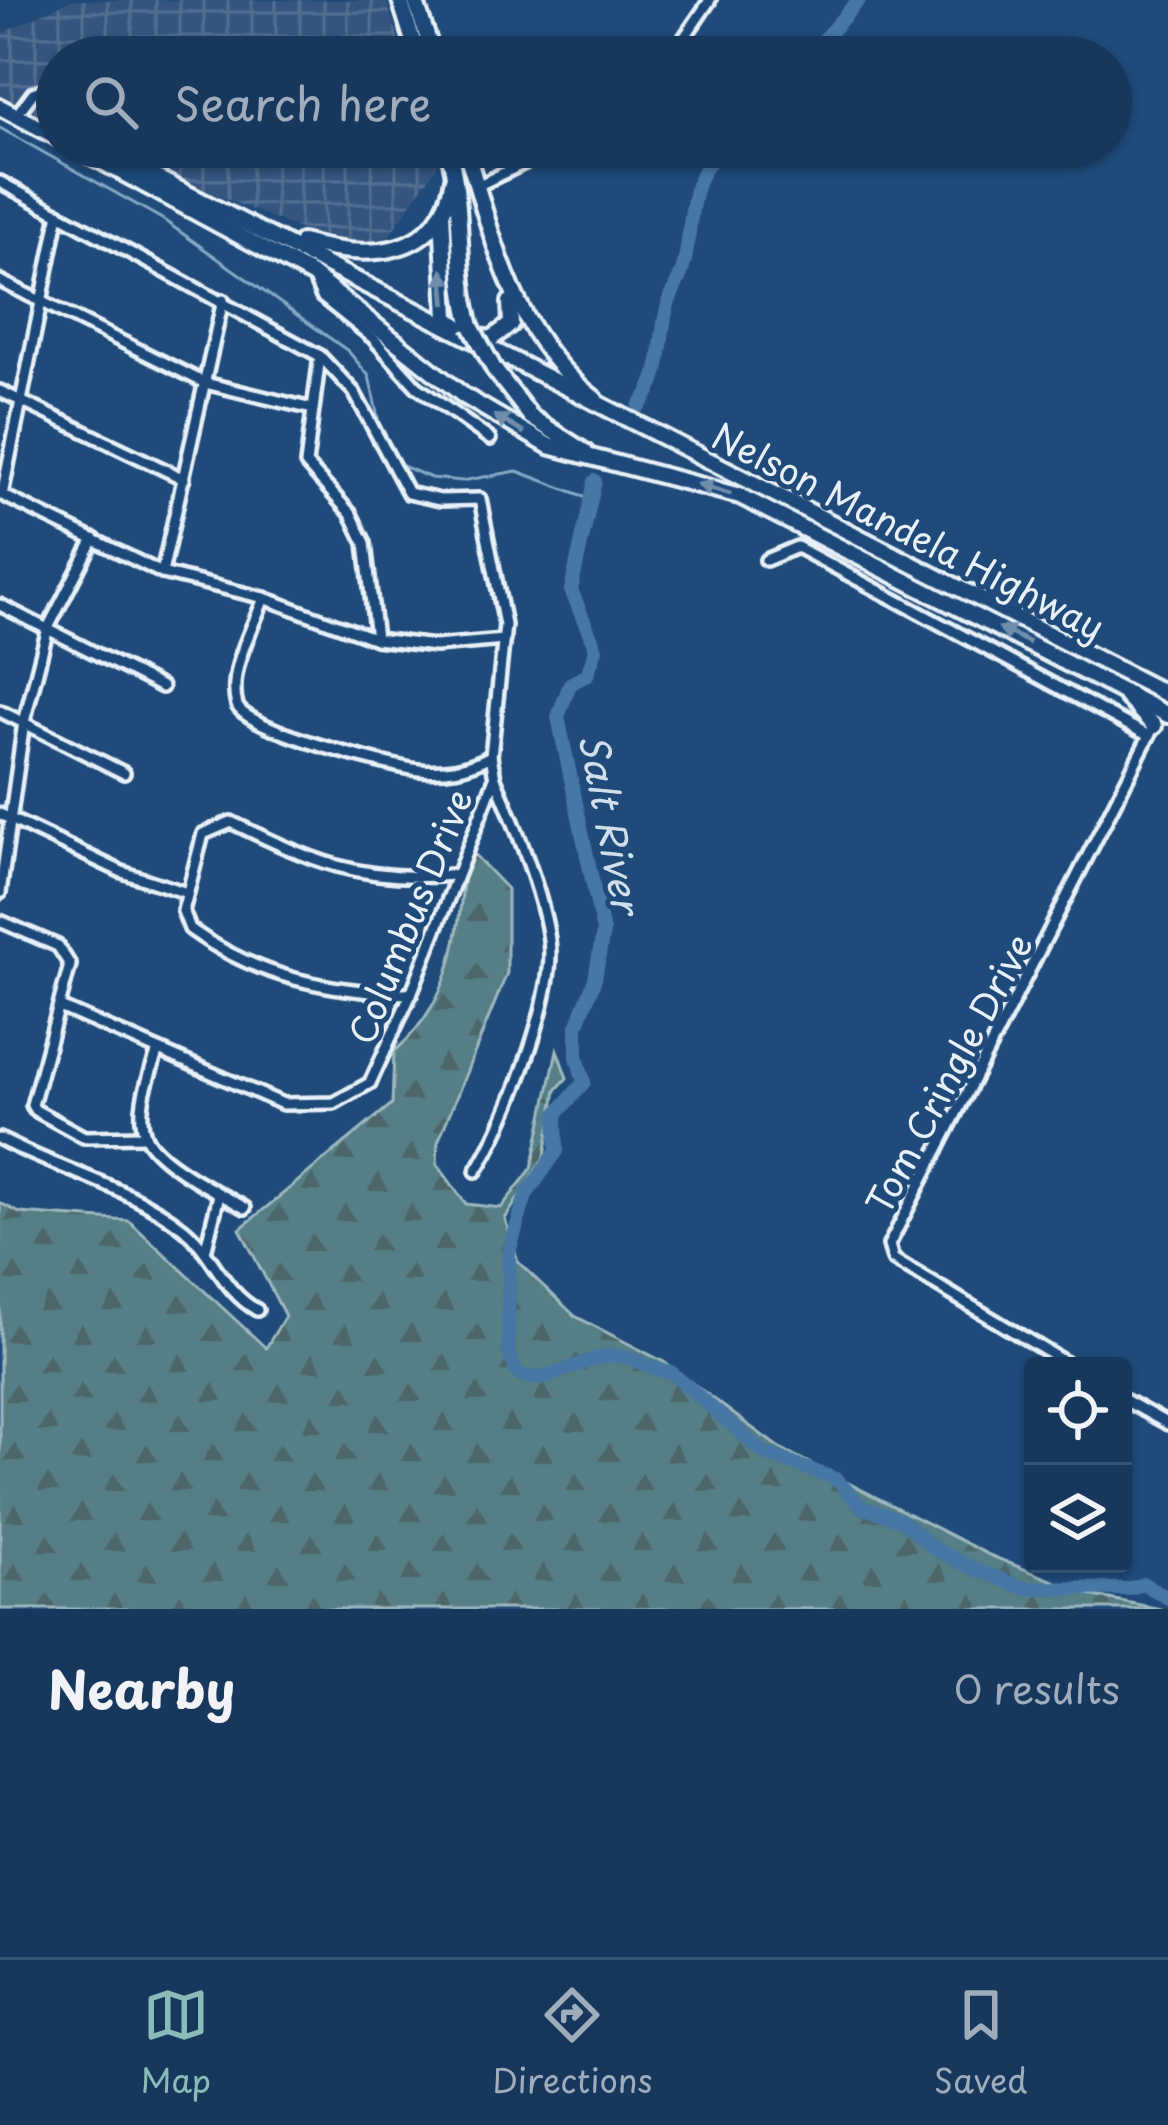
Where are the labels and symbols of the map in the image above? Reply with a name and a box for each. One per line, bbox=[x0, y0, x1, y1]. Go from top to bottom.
one-way arrow bbox=[434, 268, 453, 305]
street label: Nelson Mandela Highway bbox=[704, 408, 1114, 652]
one-way arrow bbox=[492, 414, 526, 435]
one-way arrow bbox=[695, 479, 732, 497]
one-way arrow bbox=[997, 625, 1031, 645]
water label: Salt River bbox=[566, 728, 659, 923]
street label: Columbus Drive bbox=[333, 780, 485, 1052]
street label: Tom Cringle Drive bbox=[851, 923, 1045, 1223]

